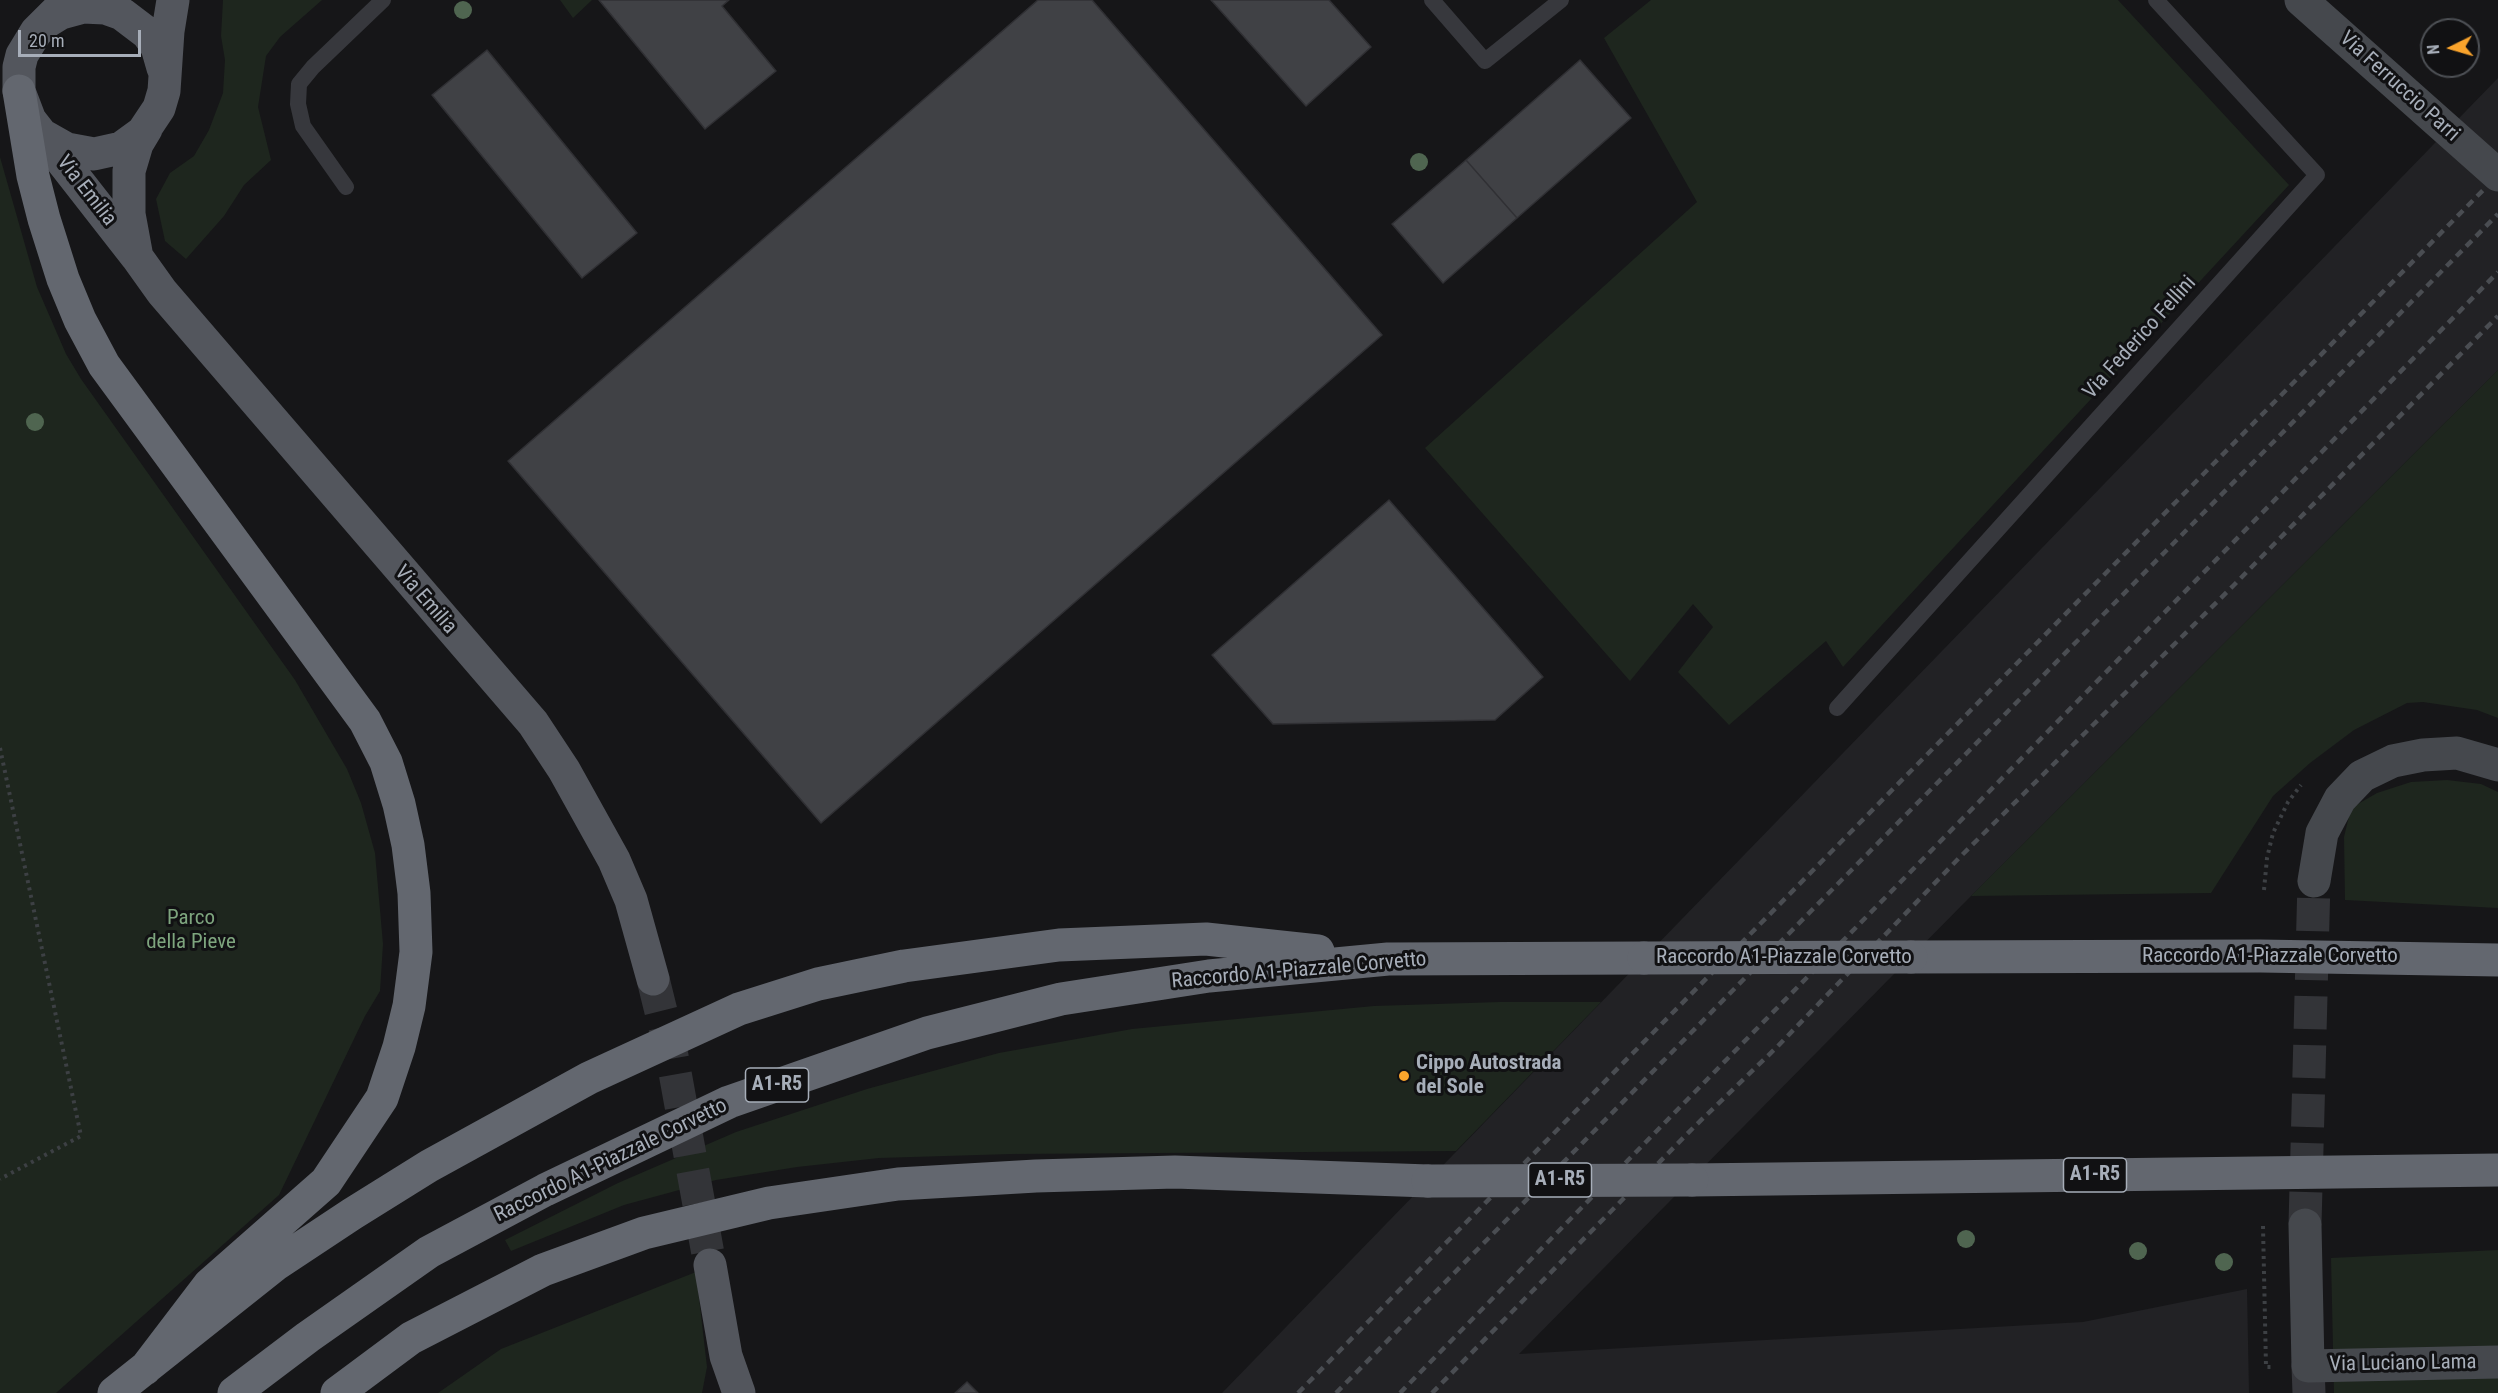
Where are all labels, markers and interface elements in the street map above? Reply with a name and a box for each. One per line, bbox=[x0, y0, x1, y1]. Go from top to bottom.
scale bar bbox=[21, 18, 144, 56]
north arrow bbox=[2420, 18, 2480, 78]
street label: Via Ferruccio Parri bbox=[2334, 26, 2464, 148]
text: 20 m bbox=[29, 30, 64, 51]
text: N bbox=[2424, 44, 2443, 55]
street label: Via Emilia bbox=[51, 151, 121, 231]
street label: Via Federico Fellini bbox=[2078, 271, 2202, 405]
street label: Via Emilia bbox=[389, 561, 461, 639]
park label: Parco della Pieve bbox=[146, 906, 236, 956]
street label: Raccordo A1-Piazzale Corvetto bbox=[2142, 944, 2398, 970]
street label: Raccordo A1-Piazzale Corvetto bbox=[1656, 945, 1912, 971]
street label: Raccordo A1-Piazzale Corvetto bbox=[1170, 947, 1428, 995]
place label: Cippo Autostrada del Sole bbox=[1416, 1051, 1561, 1101]
road number: A1-R5 bbox=[746, 1068, 808, 1102]
marker: Cippo Autostrada del Sole bbox=[1397, 1069, 1411, 1083]
street label: Raccordo A1-Piazzale Corvetto bbox=[491, 1094, 731, 1228]
road number: A1-R5 bbox=[2064, 1158, 2126, 1192]
road number: A1-R5 bbox=[1528, 1163, 1592, 1197]
street label: Via Luciano Lama bbox=[2329, 1350, 2477, 1378]

